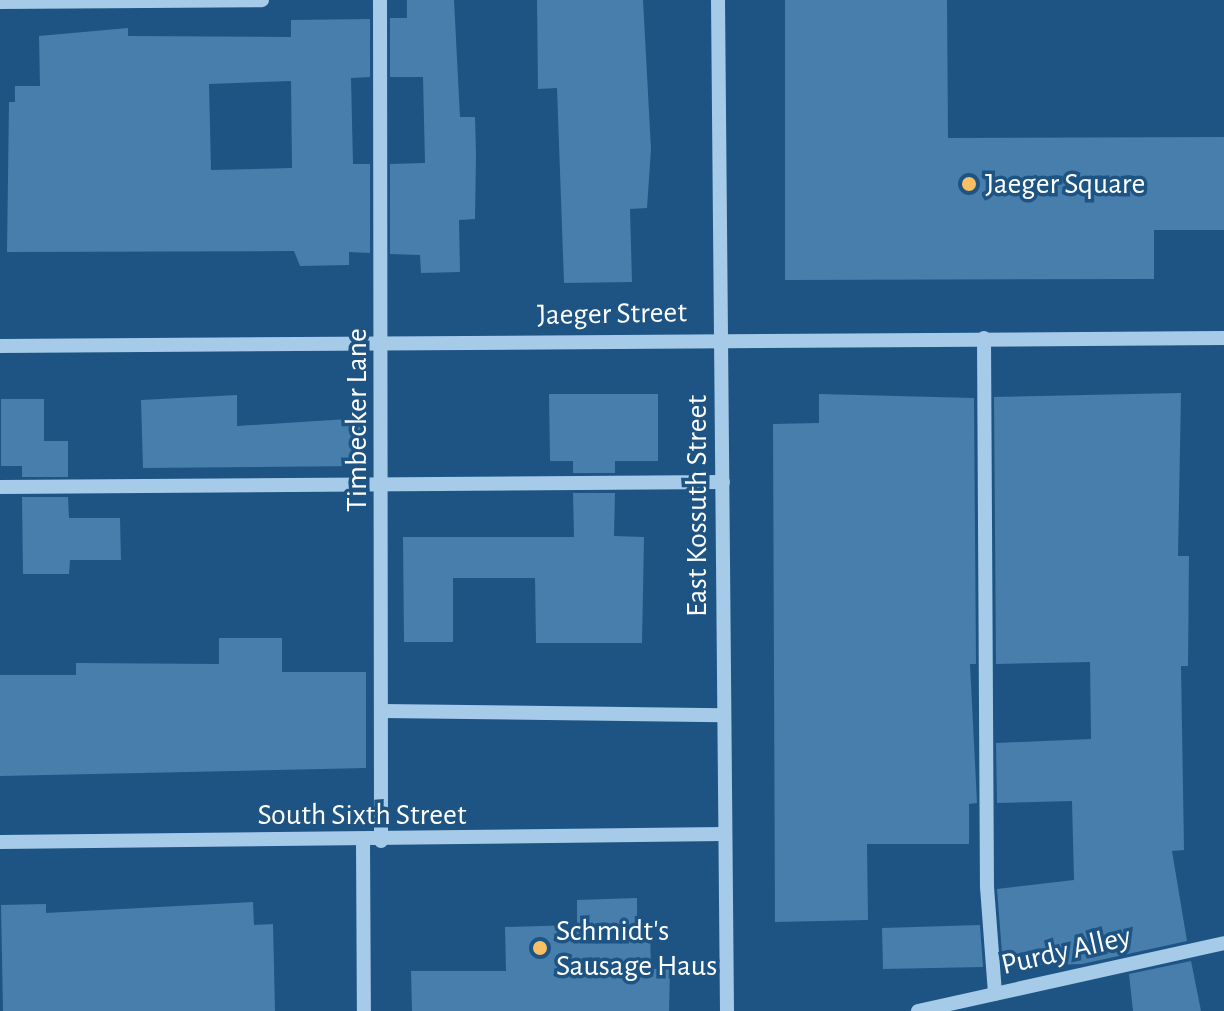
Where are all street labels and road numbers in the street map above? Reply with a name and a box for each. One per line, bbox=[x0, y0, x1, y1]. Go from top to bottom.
street label: Jaeger Street bbox=[537, 295, 687, 333]
street label: Timbecker Lane bbox=[339, 328, 375, 512]
street label: East Kossuth Street bbox=[679, 395, 715, 617]
street label: South Sixth Street bbox=[258, 797, 466, 833]
street label: Purdy Alley bbox=[998, 919, 1134, 983]

